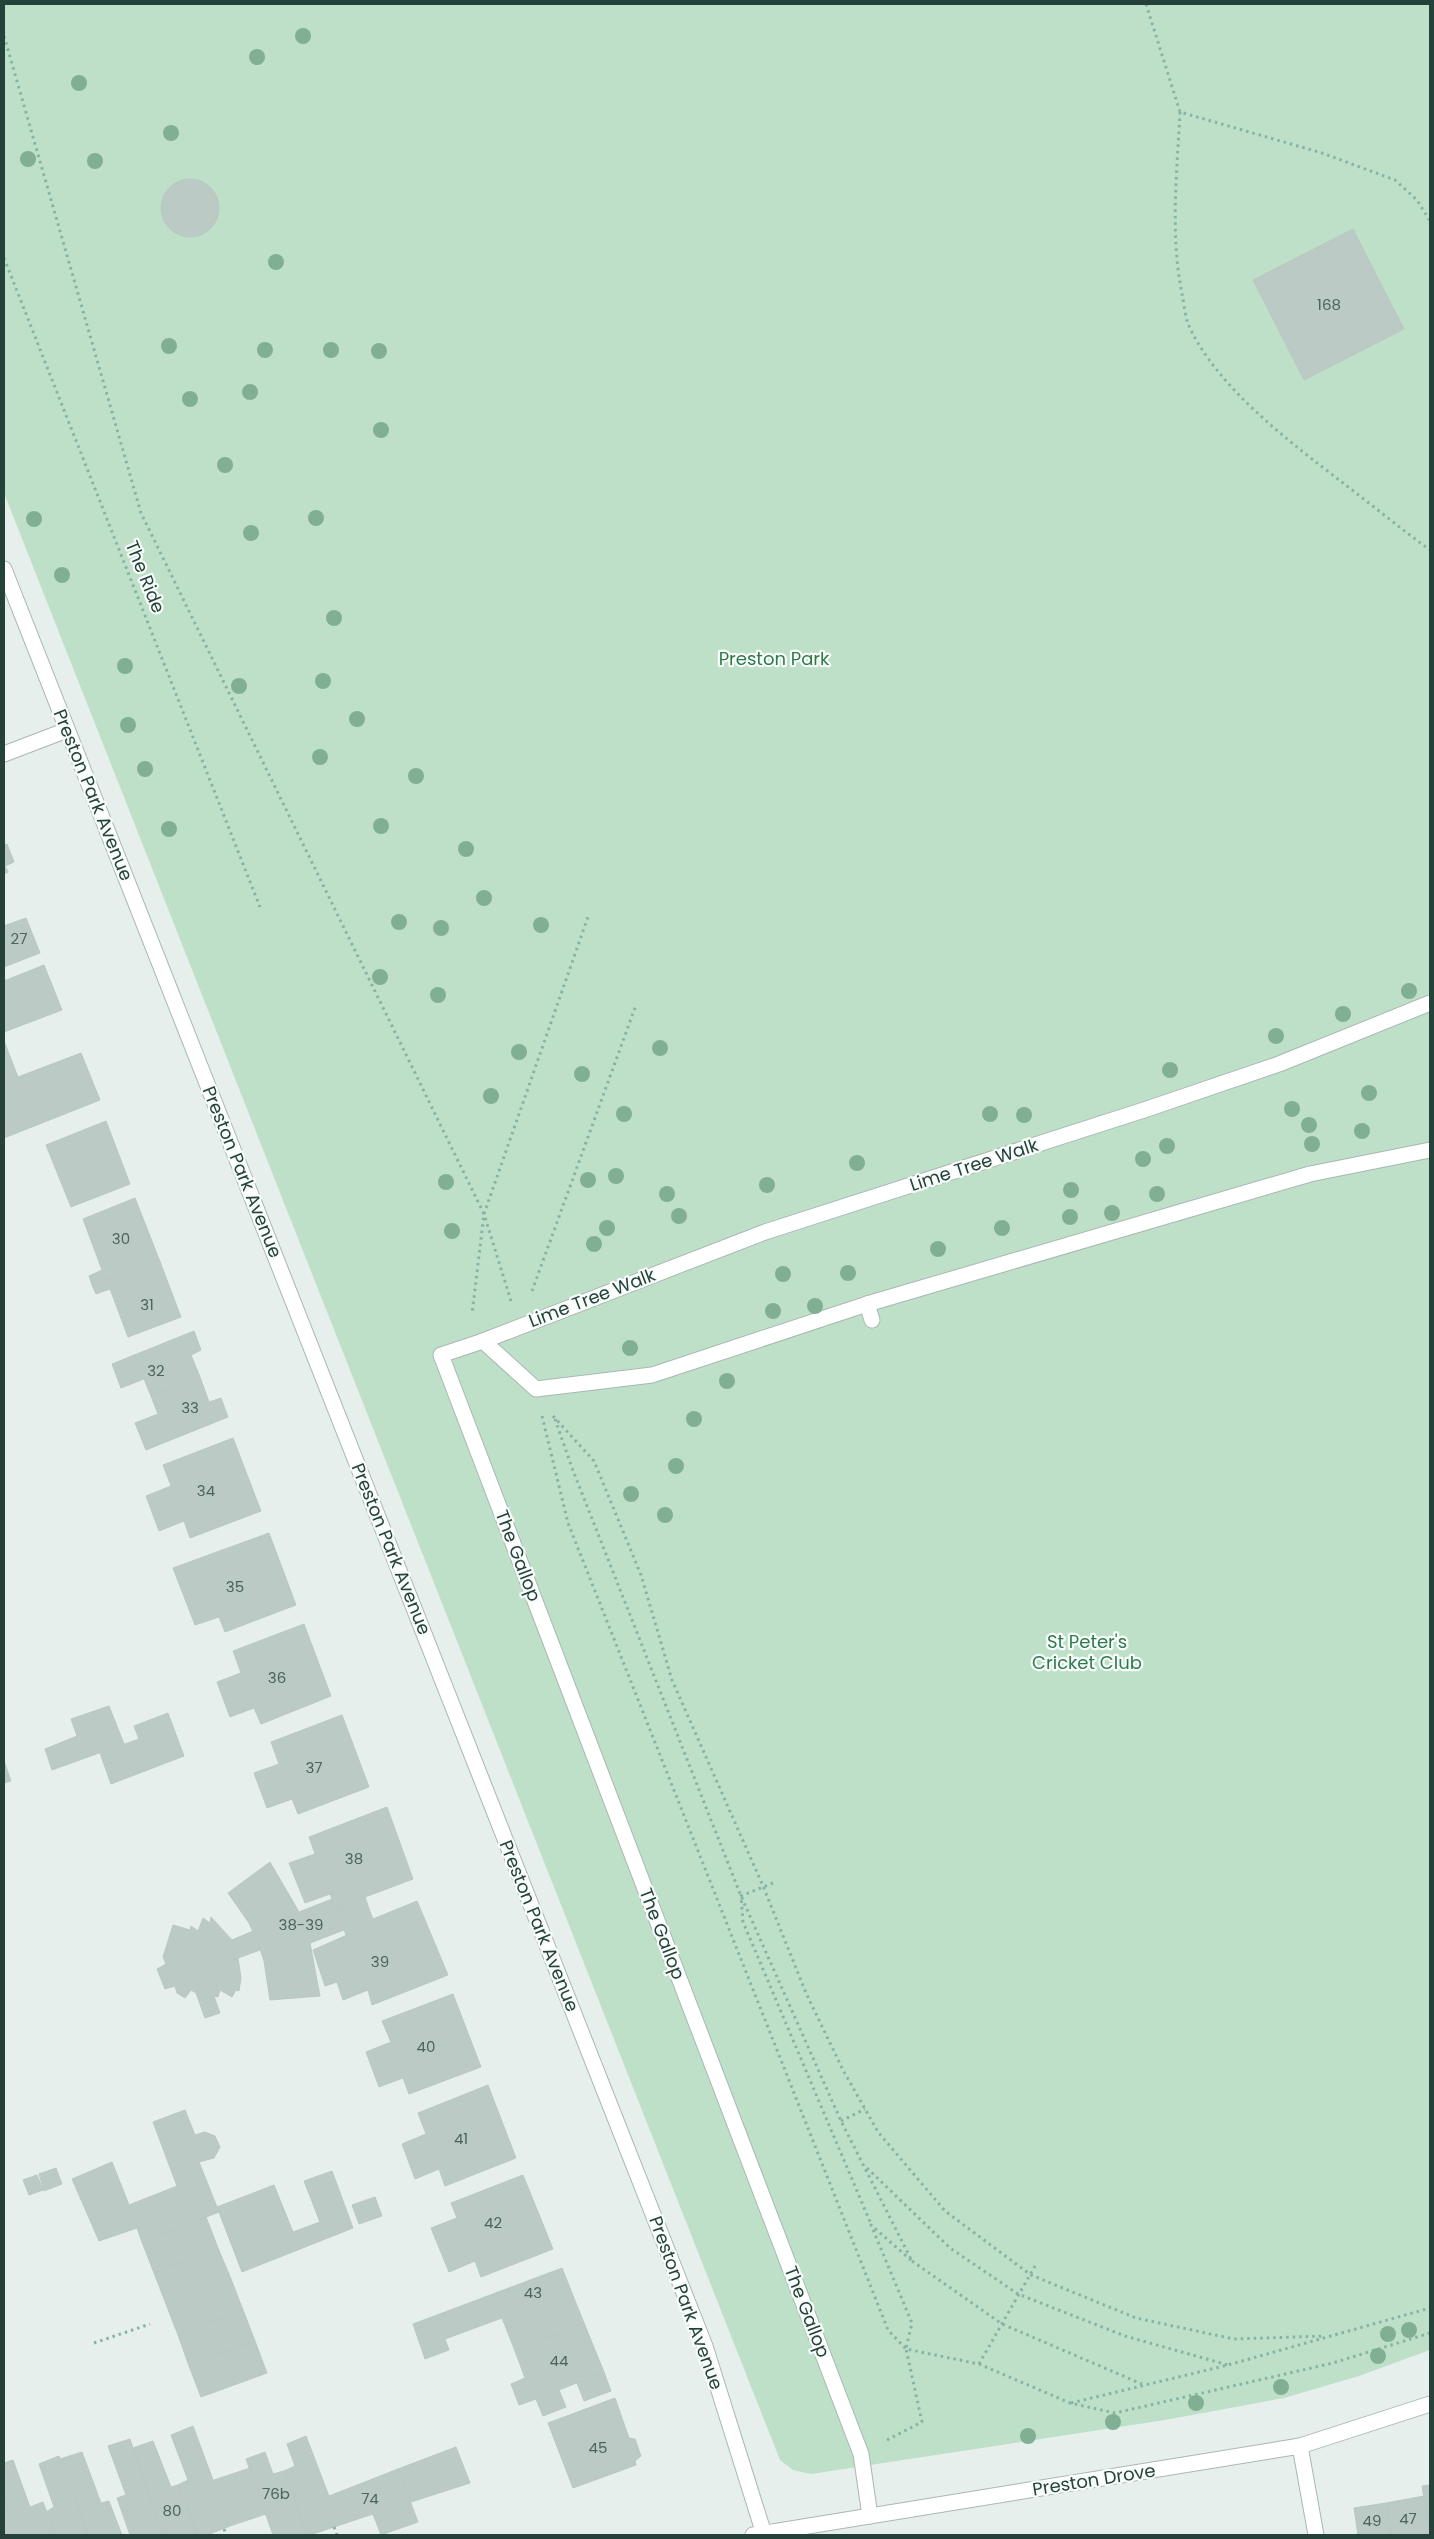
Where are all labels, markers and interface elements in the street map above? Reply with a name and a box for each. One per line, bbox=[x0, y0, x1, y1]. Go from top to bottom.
house number: 168 bbox=[1317, 294, 1341, 315]
street label: The Ride bbox=[120, 537, 171, 617]
park label: Preston Park bbox=[719, 646, 830, 671]
street label: Preston Park Avenue bbox=[48, 705, 139, 884]
house number: 27 bbox=[11, 928, 27, 949]
street label: Preston Park Avenue bbox=[197, 1082, 288, 1261]
street label: Lime Tree Walk bbox=[906, 1132, 1042, 1197]
house number: 30 bbox=[112, 1228, 130, 1249]
street label: Lime Tree Walk bbox=[525, 1262, 659, 1333]
house number: 31 bbox=[140, 1294, 154, 1315]
house number: 32 bbox=[147, 1360, 165, 1381]
house number: 33 bbox=[181, 1397, 199, 1418]
street label: Preston Park Avenue bbox=[346, 1459, 437, 1638]
house number: 34 bbox=[197, 1480, 215, 1501]
street label: The Gallop bbox=[490, 1507, 547, 1605]
house number: 35 bbox=[226, 1576, 244, 1597]
park label: St Peter's Cricket Club bbox=[1032, 1629, 1142, 1675]
house number: 36 bbox=[268, 1667, 286, 1688]
house number: 37 bbox=[305, 1757, 323, 1778]
street label: Preston Park Avenue bbox=[494, 1836, 585, 2015]
house number: 38 bbox=[345, 1848, 363, 1869]
street label: The Gallop bbox=[634, 1885, 691, 1983]
house number: 38-39 bbox=[279, 1914, 323, 1935]
house number: 39 bbox=[371, 1951, 389, 1972]
house number: 40 bbox=[417, 2036, 435, 2057]
house number: 41 bbox=[454, 2128, 468, 2149]
house number: 42 bbox=[484, 2212, 502, 2233]
street label: Preston Park Avenue bbox=[643, 2213, 730, 2393]
street label: The Gallop bbox=[779, 2263, 836, 2361]
house number: 43 bbox=[524, 2282, 542, 2303]
house number: 44 bbox=[550, 2350, 568, 2371]
house number: 45 bbox=[589, 2437, 607, 2458]
street label: Preston Drove bbox=[1031, 2457, 1157, 2502]
house number: 76b bbox=[262, 2483, 290, 2504]
house number: 74 bbox=[361, 2488, 379, 2509]
house number: 80 bbox=[163, 2500, 181, 2521]
house number: 47 bbox=[1399, 2508, 1417, 2529]
house number: 49 bbox=[1363, 2510, 1381, 2531]

